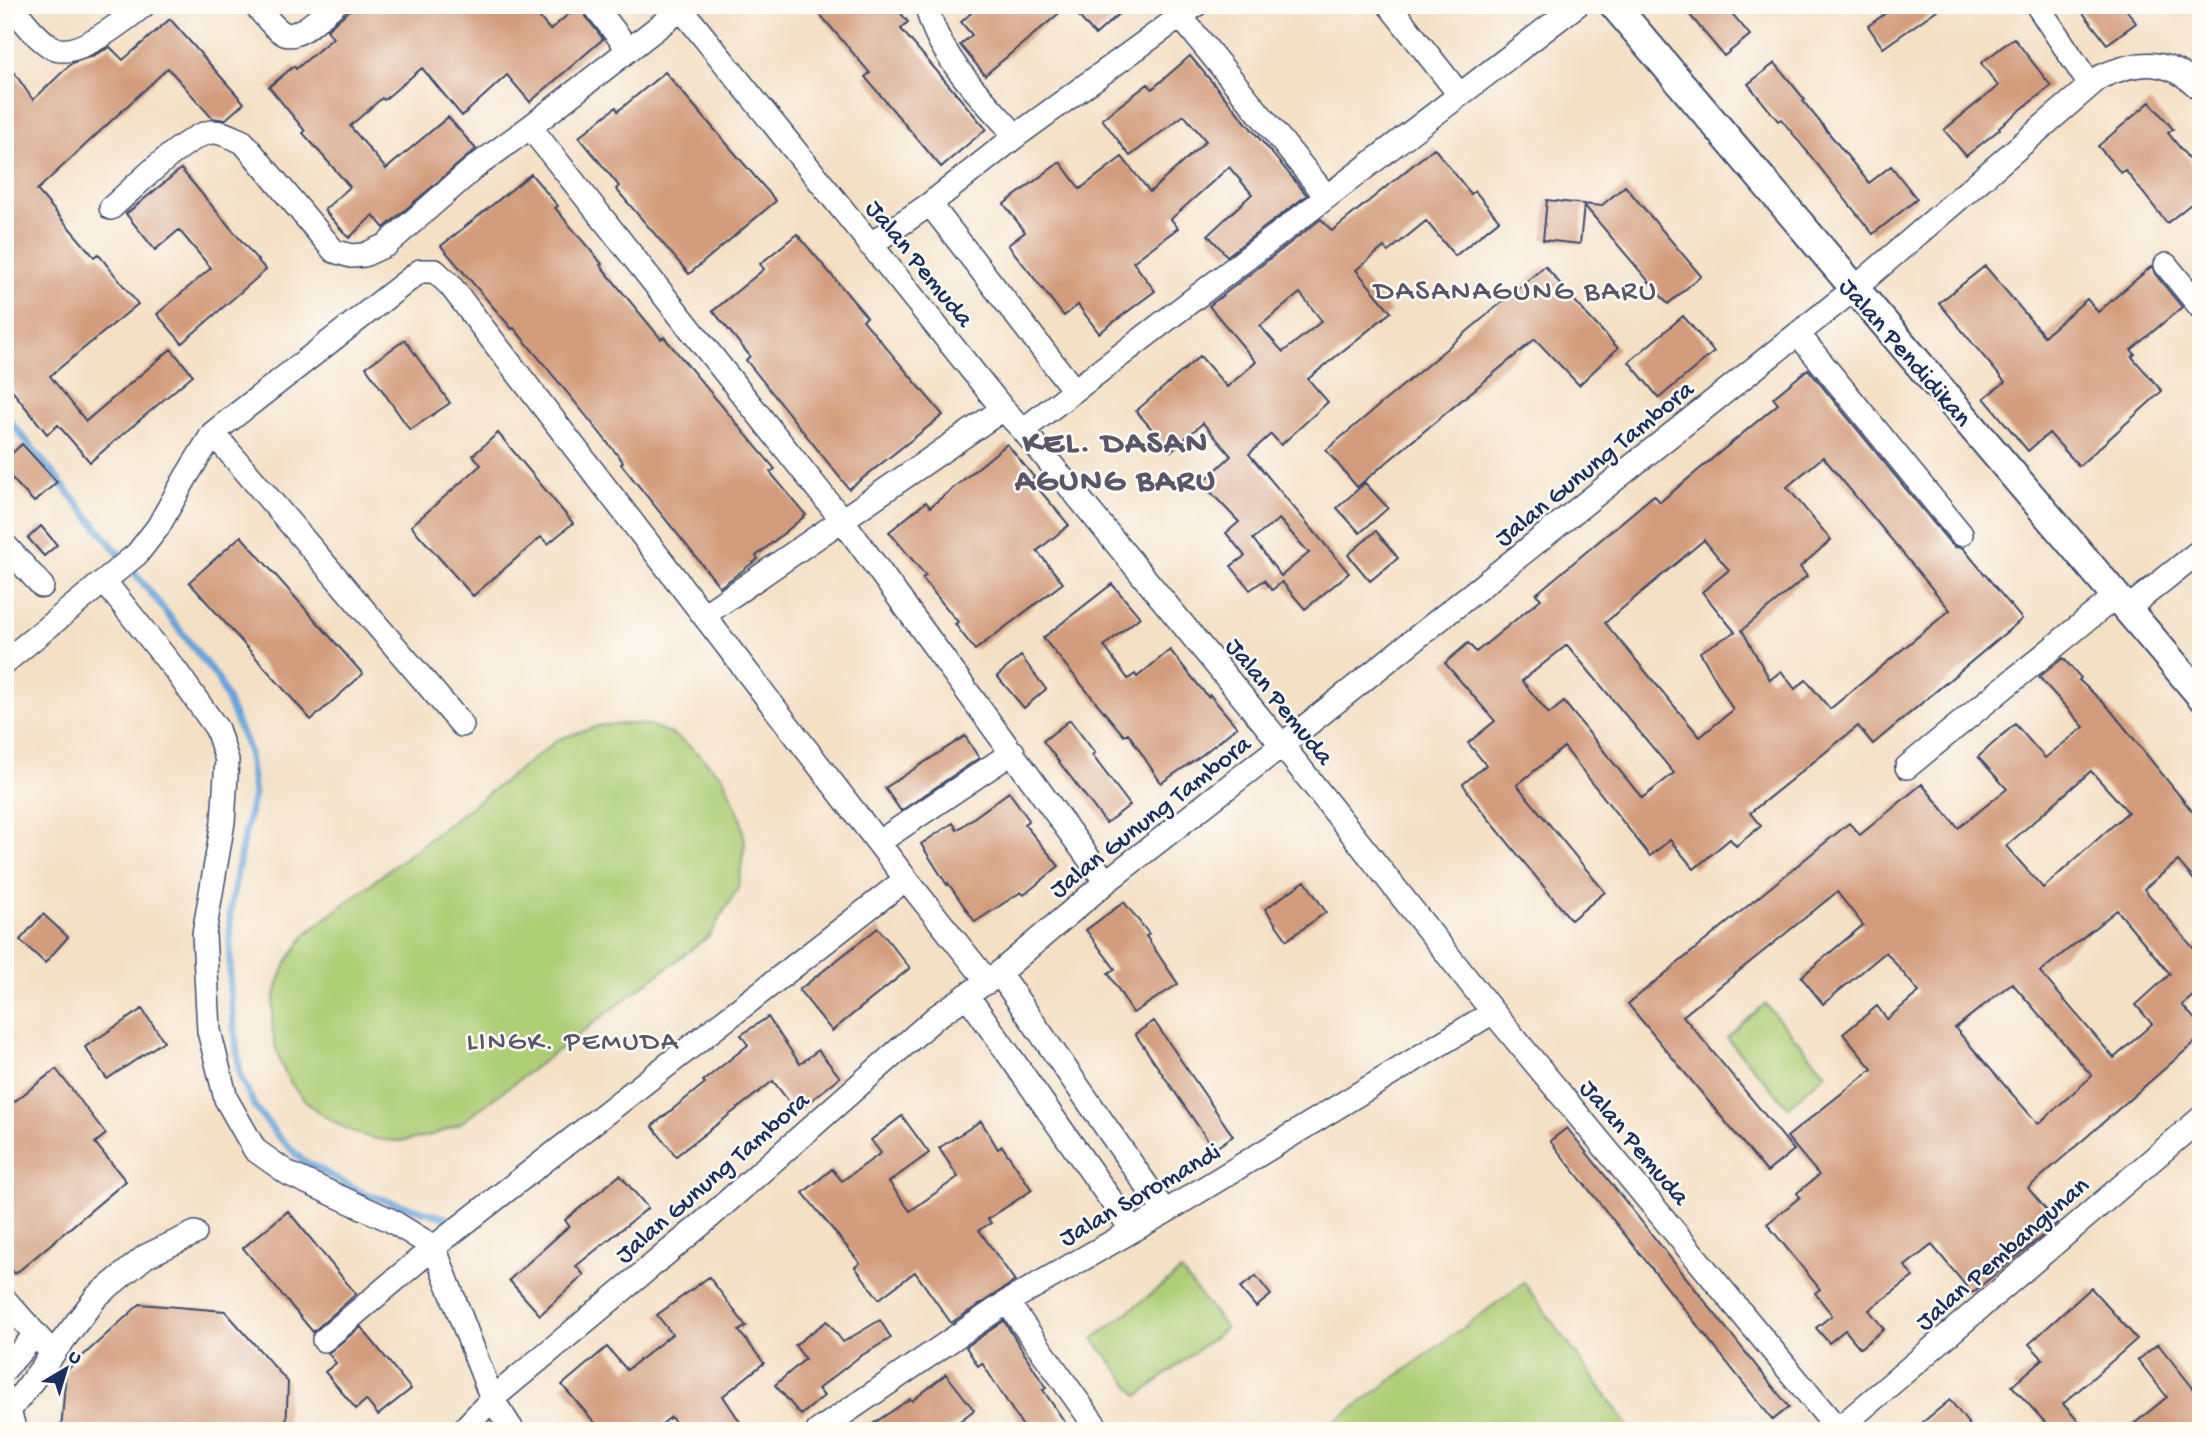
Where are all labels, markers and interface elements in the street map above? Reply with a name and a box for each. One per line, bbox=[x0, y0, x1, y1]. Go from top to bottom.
street label: Jalan Pemuda bbox=[857, 195, 979, 336]
street label: Jalan Pendidikan bbox=[1831, 273, 1977, 435]
district label: DASANAGUNG BARU bbox=[1372, 276, 1658, 311]
street label: Jalan Gunung Tambora bbox=[1490, 375, 1703, 555]
district label: KEL. DASAN AGUNG BARU bbox=[1014, 426, 1217, 502]
street label: Jalan Pemuda bbox=[1217, 633, 1339, 774]
street label: Jalan Gunung Tambora bbox=[1045, 729, 1260, 907]
district label: LINGK. PEMUDA bbox=[466, 1027, 680, 1060]
street label: Jalan Pemuda bbox=[1571, 1075, 1695, 1214]
street label: Jalan Gunung Tambora bbox=[611, 1086, 819, 1272]
street label: Jalan Soromandi bbox=[1055, 1138, 1227, 1256]
street label: Jalan Pembangunan bbox=[1911, 1171, 2098, 1339]
north arrow bbox=[32, 1334, 102, 1404]
text: U bbox=[63, 1346, 86, 1371]

